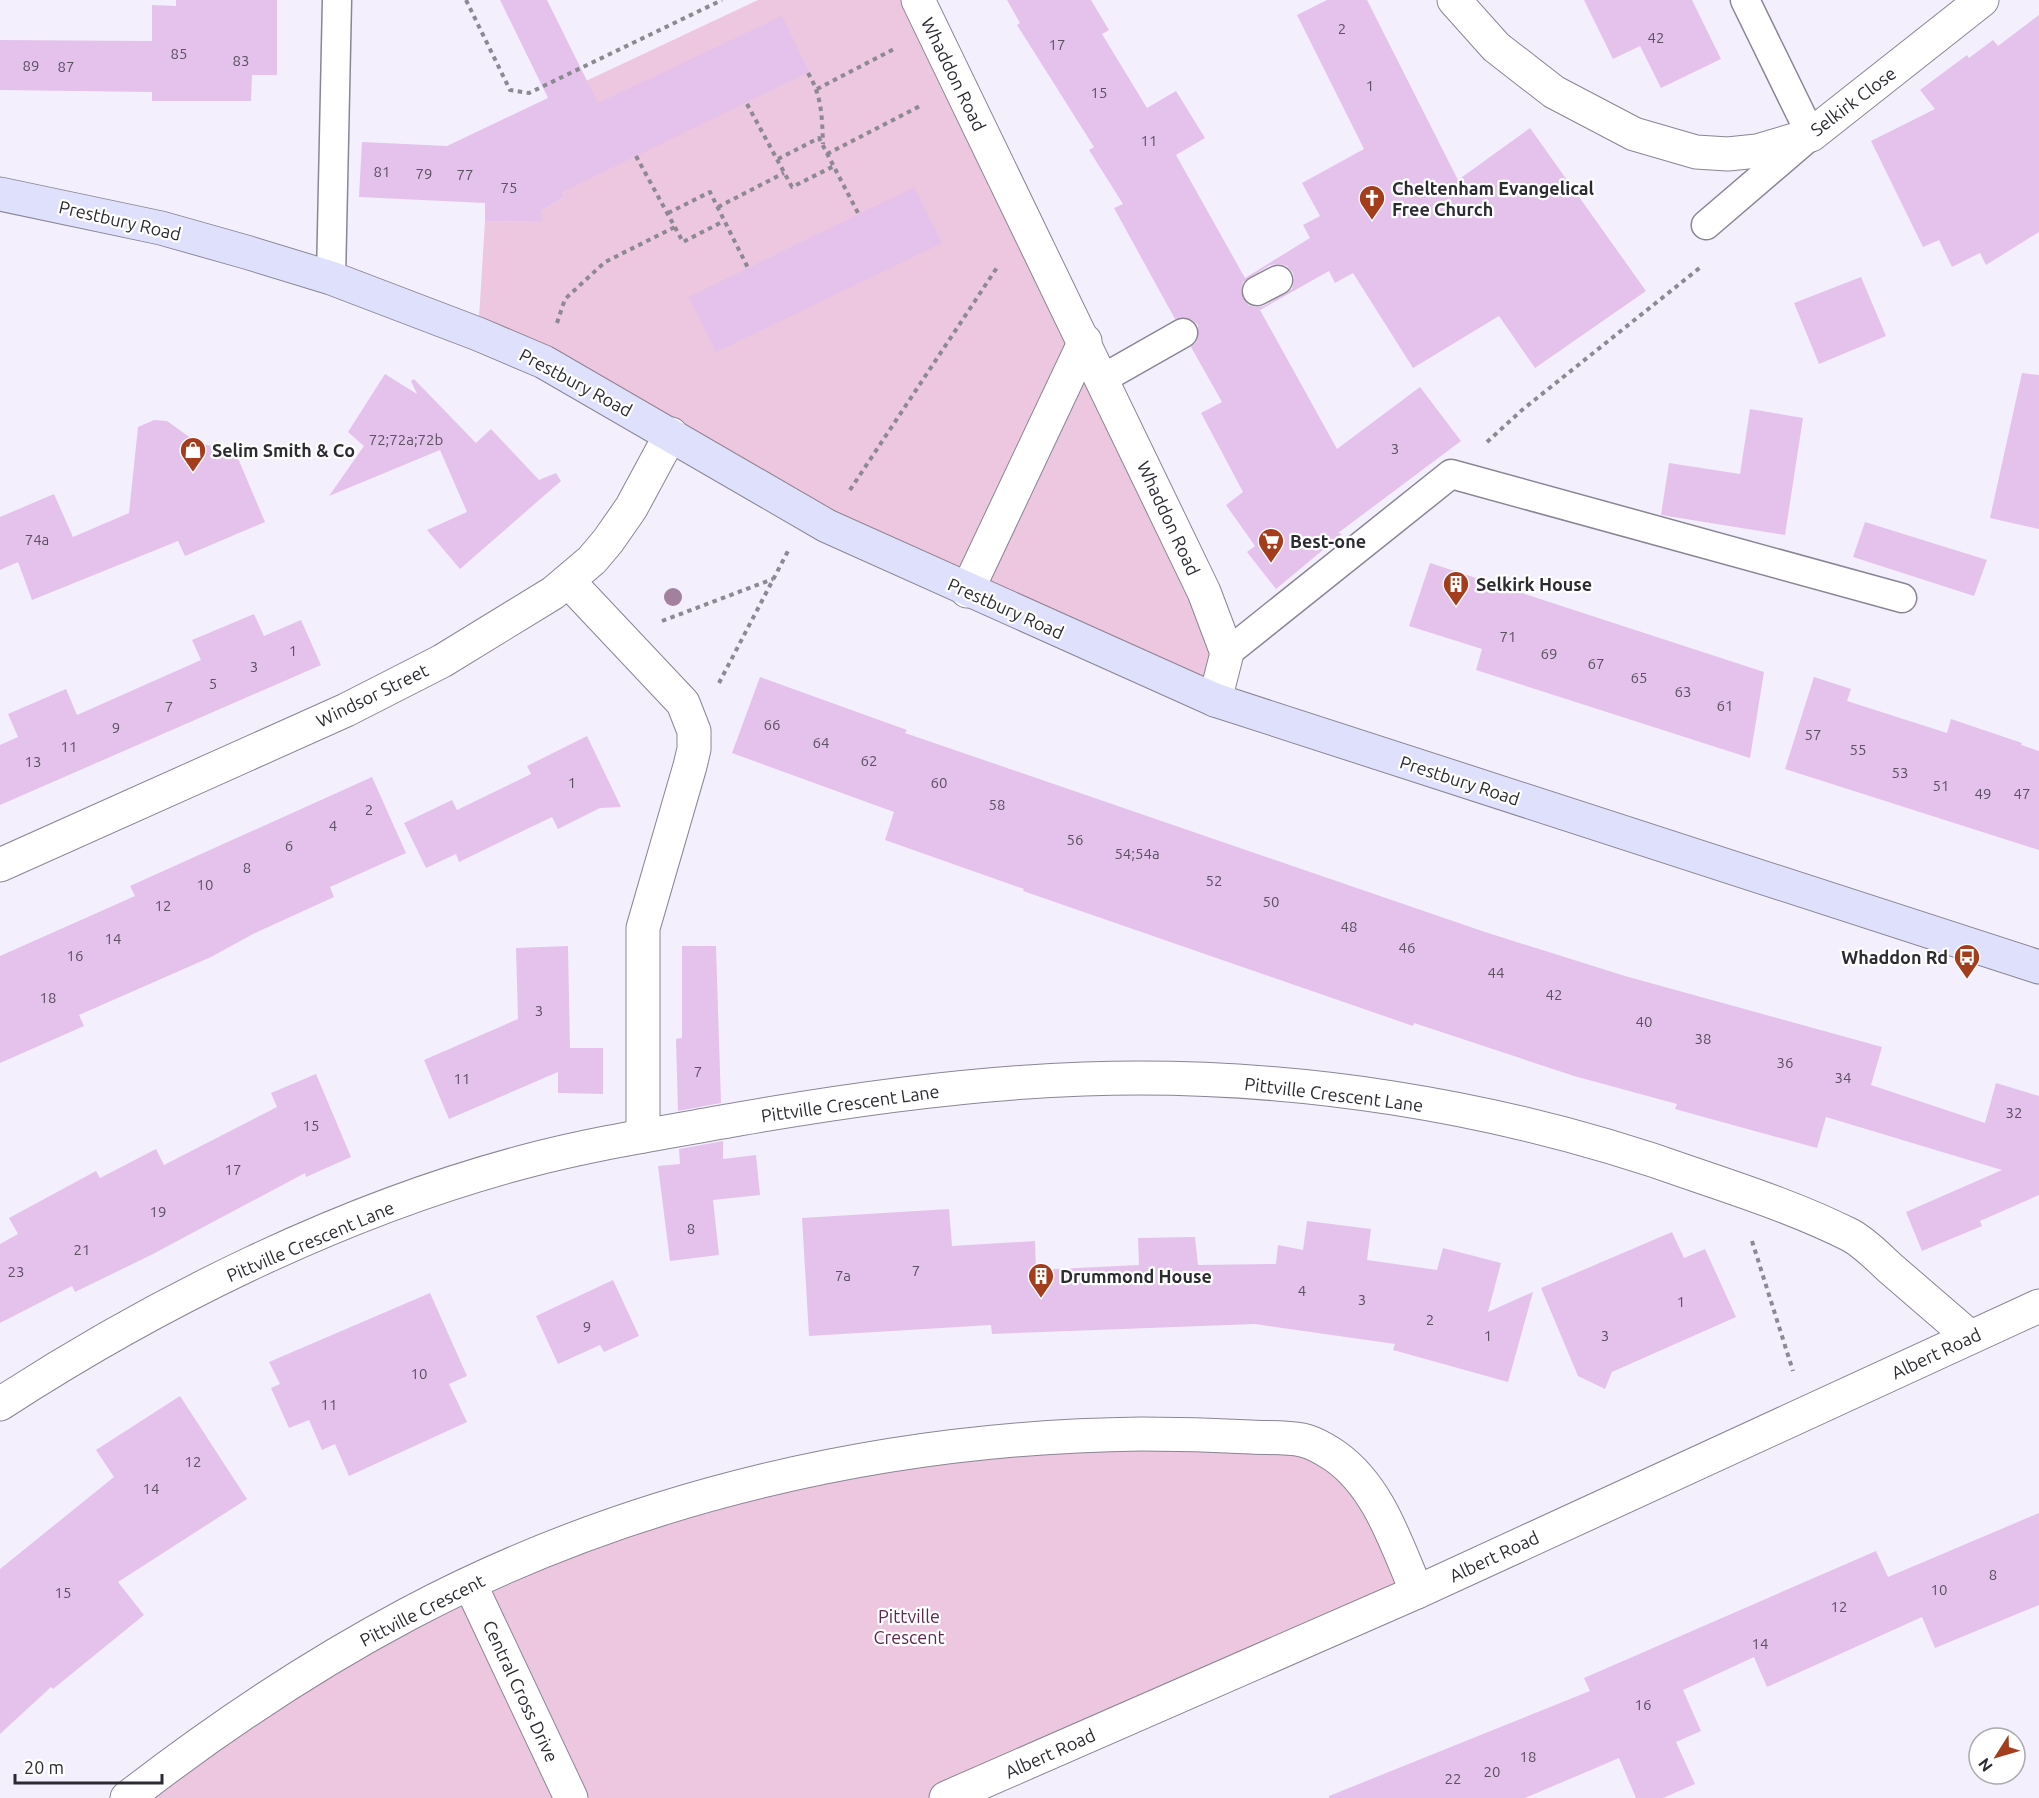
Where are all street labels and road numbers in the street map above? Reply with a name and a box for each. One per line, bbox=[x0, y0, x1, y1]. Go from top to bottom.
street label: Whaddon Road bbox=[918, 14, 990, 134]
street label: Selkirk Close bbox=[1806, 62, 1900, 140]
street label: Prestbury Road bbox=[57, 196, 183, 244]
street label: Prestbury Road bbox=[516, 344, 636, 420]
street label: Whaddon Road bbox=[1134, 458, 1204, 578]
street label: Prestbury Road bbox=[945, 574, 1067, 642]
street label: Windsor Street bbox=[313, 659, 431, 731]
street label: Prestbury Road bbox=[1398, 751, 1522, 809]
street label: Pittville Crescent Lane bbox=[1243, 1073, 1425, 1115]
street label: Pittville Crescent Lane bbox=[760, 1081, 940, 1125]
street label: Pittville Crescent Lane bbox=[223, 1197, 397, 1285]
street label: Albert Road bbox=[1888, 1324, 1984, 1382]
street label: Albert Road bbox=[1446, 1527, 1542, 1585]
street label: Pittville Crescent bbox=[356, 1570, 488, 1650]
street label: Central Cross Drive bbox=[479, 1617, 563, 1765]
street label: Albert Road bbox=[1002, 1724, 1098, 1782]

